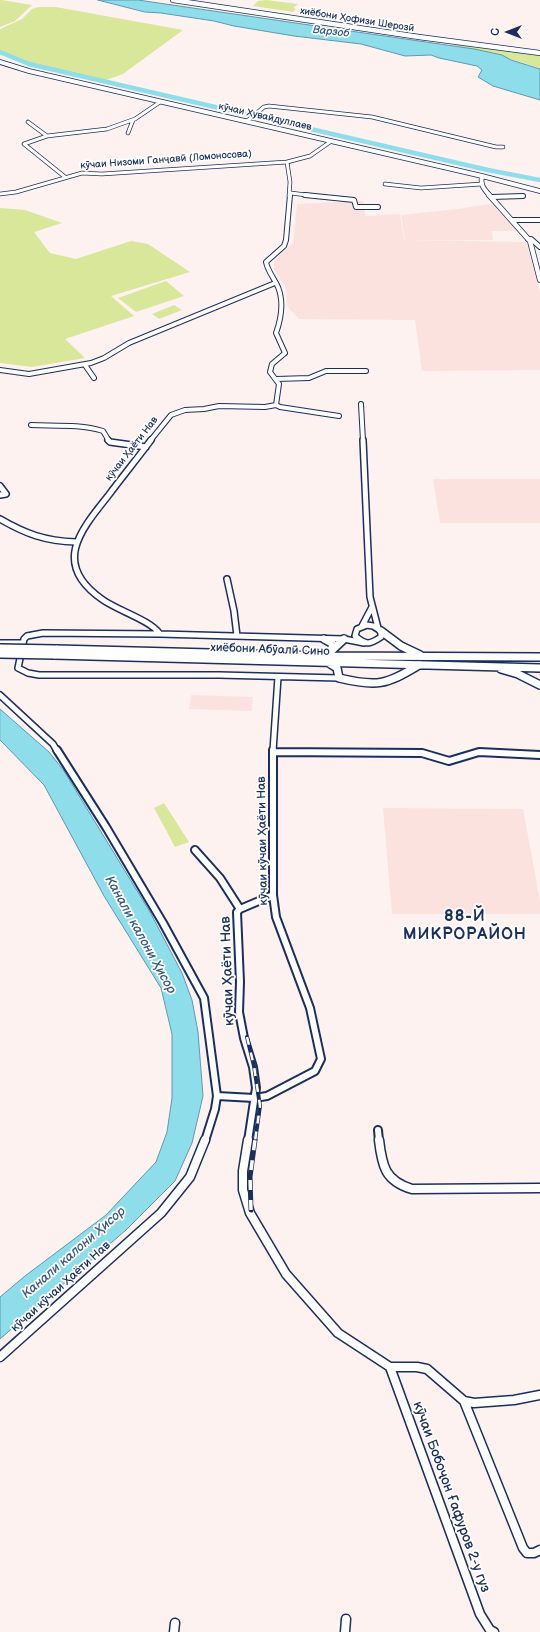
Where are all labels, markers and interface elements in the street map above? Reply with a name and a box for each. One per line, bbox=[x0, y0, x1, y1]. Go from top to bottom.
street label: хиёбони Ҳофизи Шерозӣ bbox=[299, 5, 415, 35]
north arrow bbox=[488, 12, 528, 52]
water label: Варзоб bbox=[312, 24, 350, 40]
text: С bbox=[489, 28, 502, 36]
street label: кӯчаи Хувайдуллаев bbox=[217, 100, 313, 134]
street label: кӯчаи Низоми Ганҷавӣ (Ломоносова) bbox=[80, 148, 252, 172]
street label: кӯчаи Ҳаёти Нав bbox=[103, 414, 161, 484]
street label: хиёбони Абӯалӣ Сино bbox=[210, 641, 330, 659]
street label: кӯчаи кӯчаи Ҳаёти Нав bbox=[255, 776, 271, 906]
water label: Канали калони Ҳисор bbox=[101, 873, 179, 997]
district label: 88-Й МИКРОРАЙОН bbox=[403, 907, 527, 945]
street label: кӯчаи Ҳаёти Нав bbox=[218, 916, 238, 1026]
water label: Канали калони Ҳисор bbox=[19, 1204, 129, 1302]
street label: кӯчаи кӯчаи Ҳаёти Нав bbox=[8, 1239, 114, 1335]
street label: кӯчаи Бобоҷон Ғафуров 2-у гуз bbox=[409, 1399, 493, 1595]

